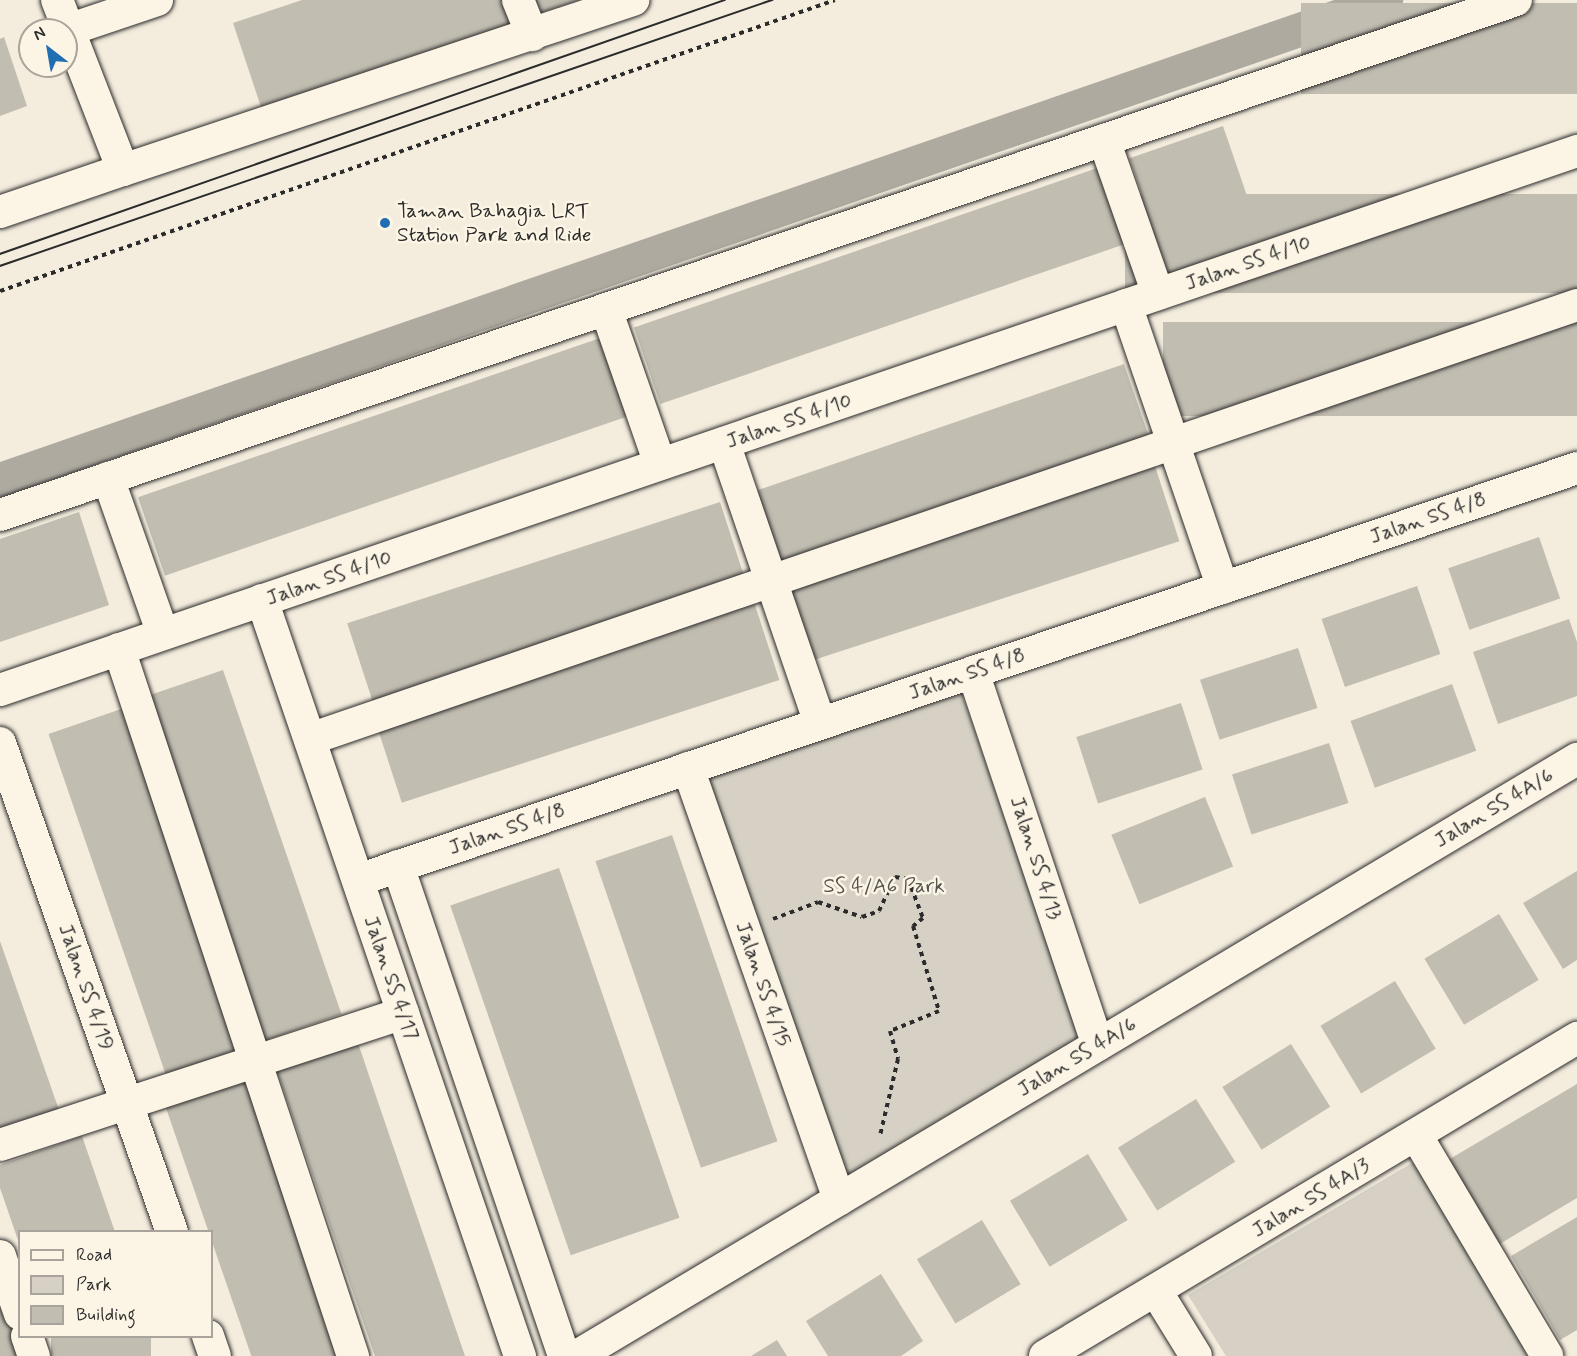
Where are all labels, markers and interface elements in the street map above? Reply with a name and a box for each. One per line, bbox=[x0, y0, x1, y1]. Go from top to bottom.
north arrow bbox=[18, 18, 78, 78]
text: N bbox=[30, 22, 49, 46]
place label: Taman Bahagia LRT Station Park and Ride bbox=[397, 198, 587, 248]
marker: Taman Bahagia LRT Station Park and Ride bbox=[378, 216, 392, 230]
street label: Jalan SS 4/10 bbox=[1182, 230, 1314, 296]
street label: Jalan SS 4/10 bbox=[723, 388, 855, 454]
street label: Jalan SS 4/8 bbox=[1366, 486, 1490, 550]
street label: Jalan SS 4/10 bbox=[263, 545, 395, 611]
street label: Jalan SS 4/8 bbox=[905, 642, 1029, 706]
street label: Jalan SS 4A/6 bbox=[1430, 763, 1558, 853]
street label: Jalan SS 4/13 bbox=[1004, 793, 1068, 923]
street label: Jalan SS 4/8 bbox=[445, 797, 569, 861]
park label: SS 4/A6 Park bbox=[823, 873, 945, 899]
street label: Jalan SS 4/17 bbox=[358, 913, 424, 1043]
street label: Jalan SS 4/15 bbox=[730, 918, 796, 1050]
street label: Jalan SS 4/19 bbox=[53, 921, 119, 1053]
street label: Jalan SS 4A/6 bbox=[1013, 1012, 1141, 1102]
street label: Jalan SS 4A/3 bbox=[1248, 1153, 1374, 1243]
legend bbox=[18, 1230, 213, 1338]
text: Road bbox=[76, 1243, 112, 1267]
text: Park bbox=[76, 1273, 112, 1297]
text: Building bbox=[76, 1303, 136, 1327]

